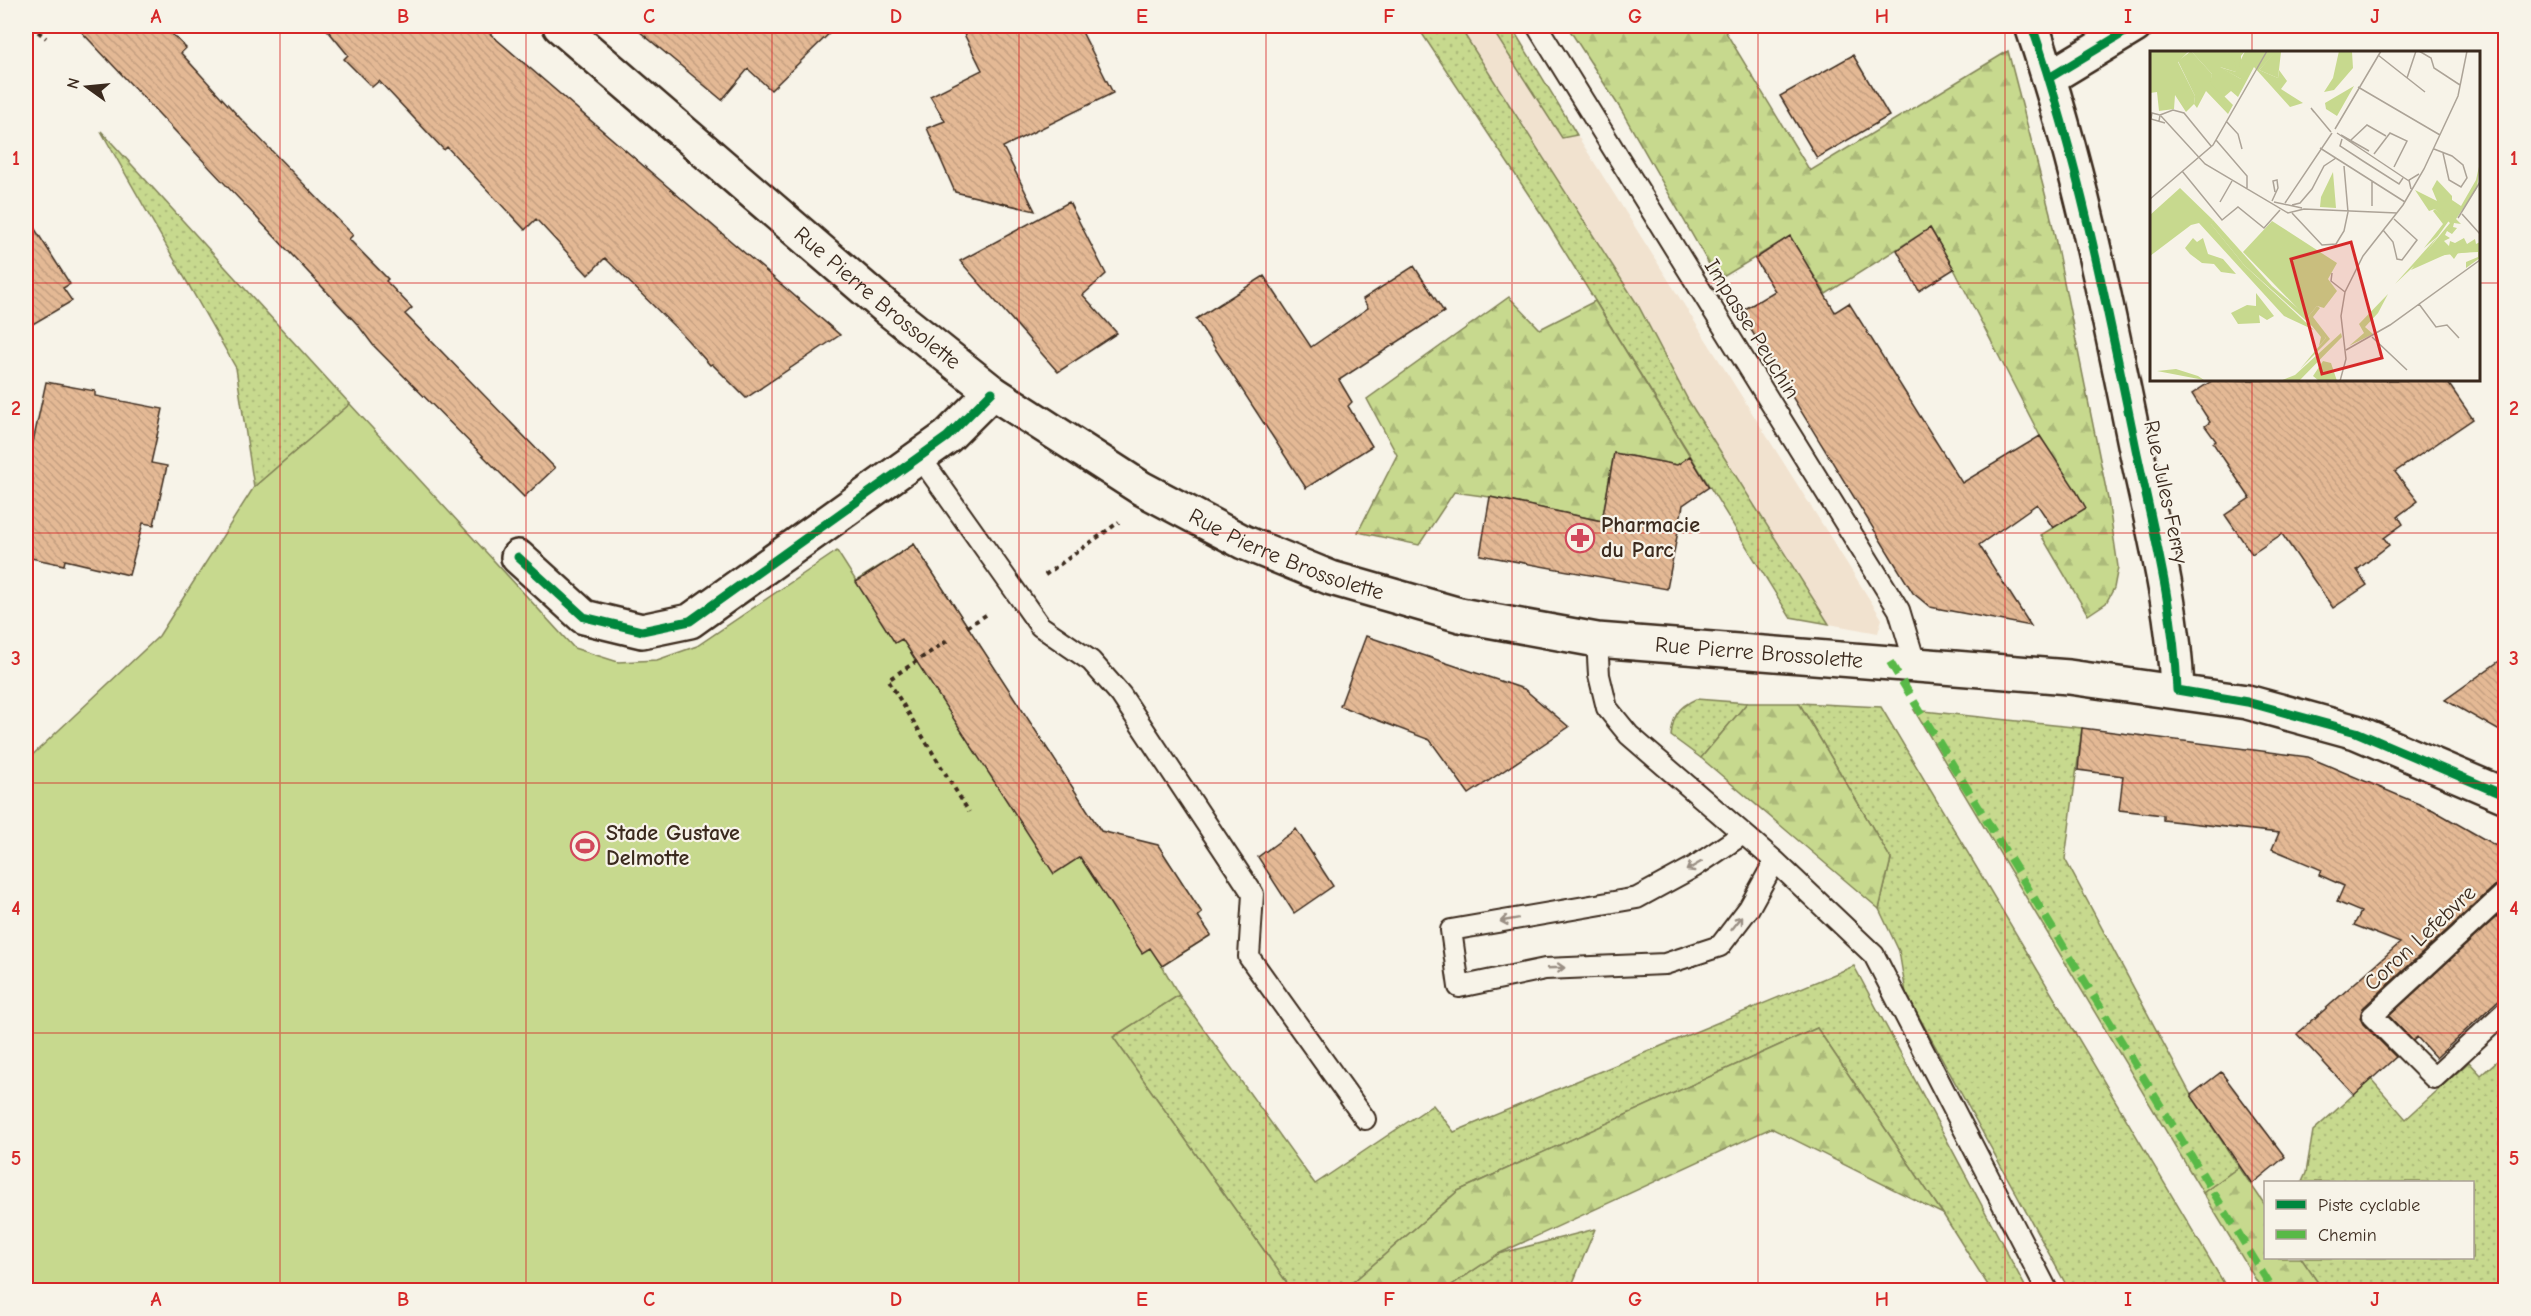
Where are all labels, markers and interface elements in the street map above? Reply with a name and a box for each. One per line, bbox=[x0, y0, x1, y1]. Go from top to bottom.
text: A bbox=[150, 5, 162, 28]
text: B bbox=[397, 5, 409, 28]
text: C bbox=[643, 5, 655, 28]
text: D bbox=[890, 5, 902, 28]
text: E bbox=[1136, 5, 1148, 28]
text: F bbox=[1383, 5, 1395, 28]
text: G bbox=[1628, 5, 1642, 28]
text: H bbox=[1875, 5, 1889, 28]
text: I bbox=[2124, 5, 2132, 28]
text: J bbox=[2370, 5, 2380, 28]
inset map bbox=[2150, 51, 2480, 381]
north arrow bbox=[57, 57, 117, 117]
text: N bbox=[63, 76, 84, 91]
text: 1 bbox=[12, 147, 20, 170]
text: 1 bbox=[2510, 147, 2518, 170]
street label: Rue Pierre Brossolette bbox=[789, 221, 966, 375]
street label: Impasse Peuchin bbox=[1699, 254, 1805, 404]
text: 2 bbox=[11, 397, 21, 420]
text: 2 bbox=[2509, 397, 2519, 420]
street label: Rue Jules Ferry bbox=[2138, 418, 2194, 566]
street label: Rue Pierre Brossolette bbox=[1184, 503, 1387, 605]
place label: Pharmacie du Parc bbox=[1601, 512, 1700, 563]
pharmacy icon: Pharmacie du Parc bbox=[1564, 522, 1596, 554]
street label: Rue Pierre Brossolette bbox=[1654, 632, 1864, 674]
text: 3 bbox=[11, 647, 21, 670]
text: 3 bbox=[2509, 647, 2519, 670]
place label: Stade Gustave Delmotte bbox=[606, 820, 740, 871]
sports icon: Stade Gustave Delmotte bbox=[569, 830, 601, 862]
one-way arrow bbox=[1686, 861, 1703, 873]
street label: Coron Lefebvre bbox=[2359, 880, 2481, 996]
text: 4 bbox=[11, 897, 21, 920]
text: 4 bbox=[2509, 897, 2519, 920]
one-way arrow bbox=[1500, 914, 1519, 925]
one-way arrow bbox=[1731, 916, 1744, 932]
one-way arrow bbox=[1546, 963, 1566, 974]
text: 5 bbox=[11, 1147, 21, 1170]
text: 5 bbox=[2509, 1147, 2519, 1170]
legend bbox=[2264, 1181, 2474, 1259]
text: Piste cyclable bbox=[2318, 1195, 2420, 1216]
text: Chemin bbox=[2318, 1225, 2377, 1246]
text: A bbox=[150, 1288, 162, 1311]
text: B bbox=[397, 1288, 409, 1311]
text: C bbox=[643, 1288, 655, 1311]
text: D bbox=[890, 1288, 902, 1311]
text: E bbox=[1136, 1288, 1148, 1311]
text: F bbox=[1383, 1288, 1395, 1311]
text: G bbox=[1628, 1288, 1642, 1311]
text: H bbox=[1875, 1288, 1889, 1311]
text: I bbox=[2124, 1288, 2132, 1311]
text: J bbox=[2370, 1288, 2380, 1311]

